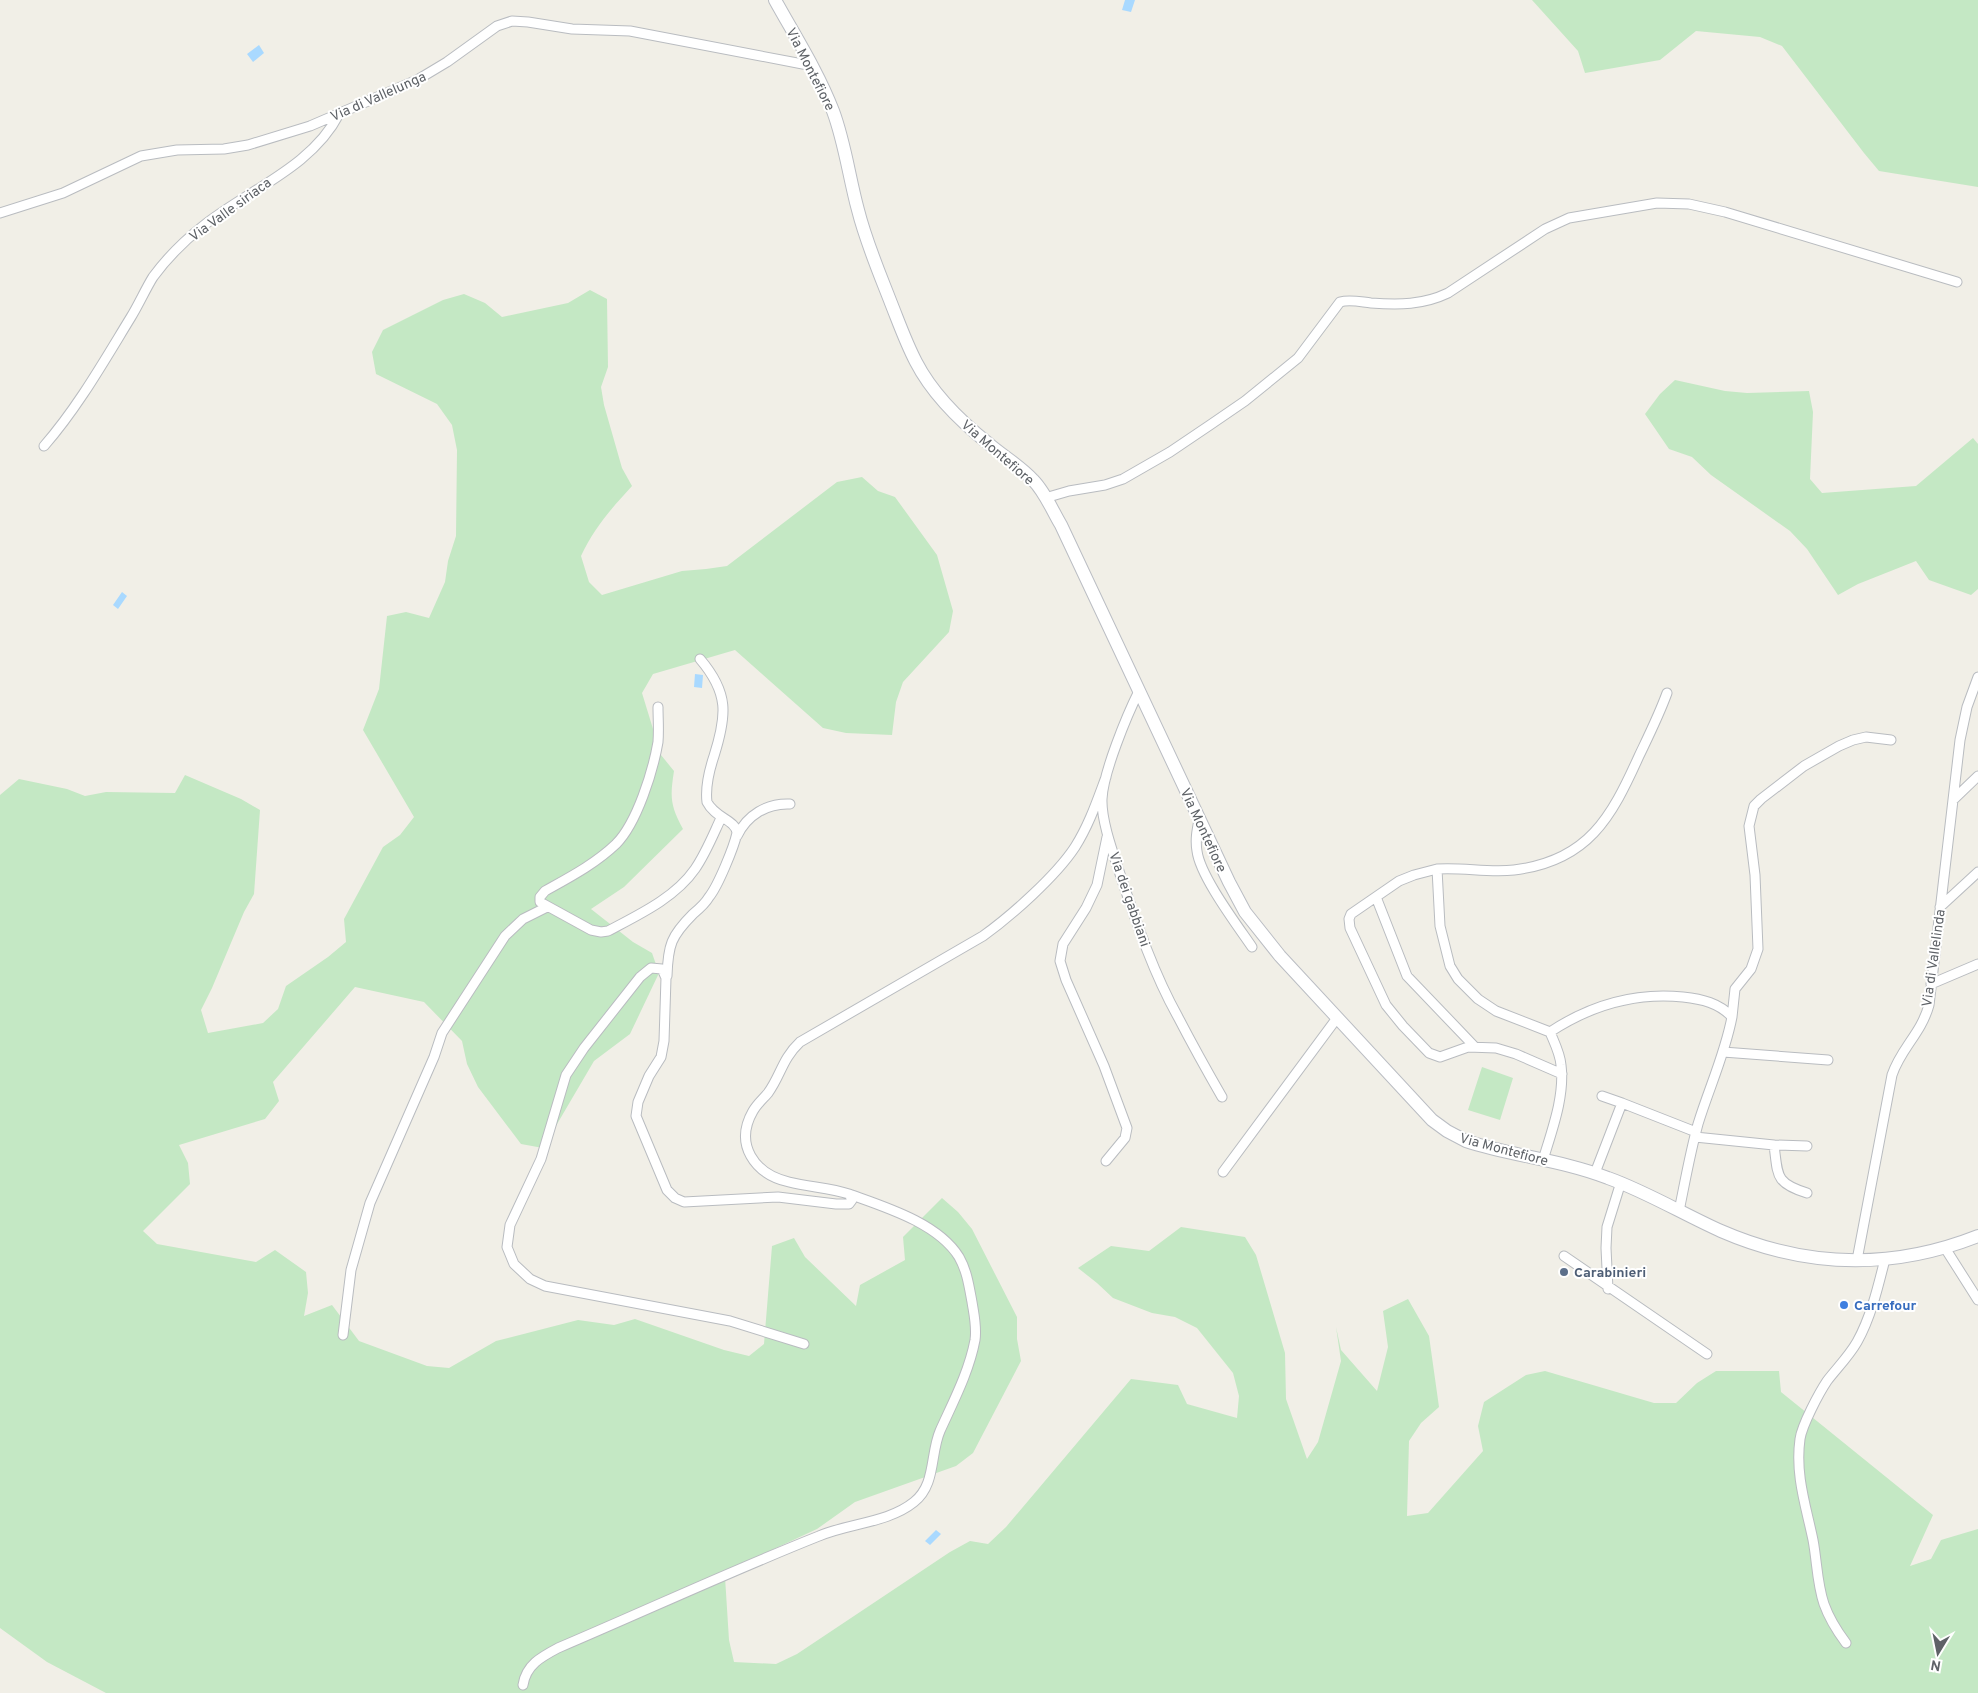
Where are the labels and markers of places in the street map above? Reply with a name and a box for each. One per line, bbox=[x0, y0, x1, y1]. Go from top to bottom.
place label: Carabinieri bbox=[1574, 1265, 1646, 1282]
marker: Carabinieri bbox=[1558, 1266, 1570, 1278]
place label: Carrefour bbox=[1854, 1298, 1917, 1315]
marker: Carrefour bbox=[1838, 1299, 1850, 1311]

